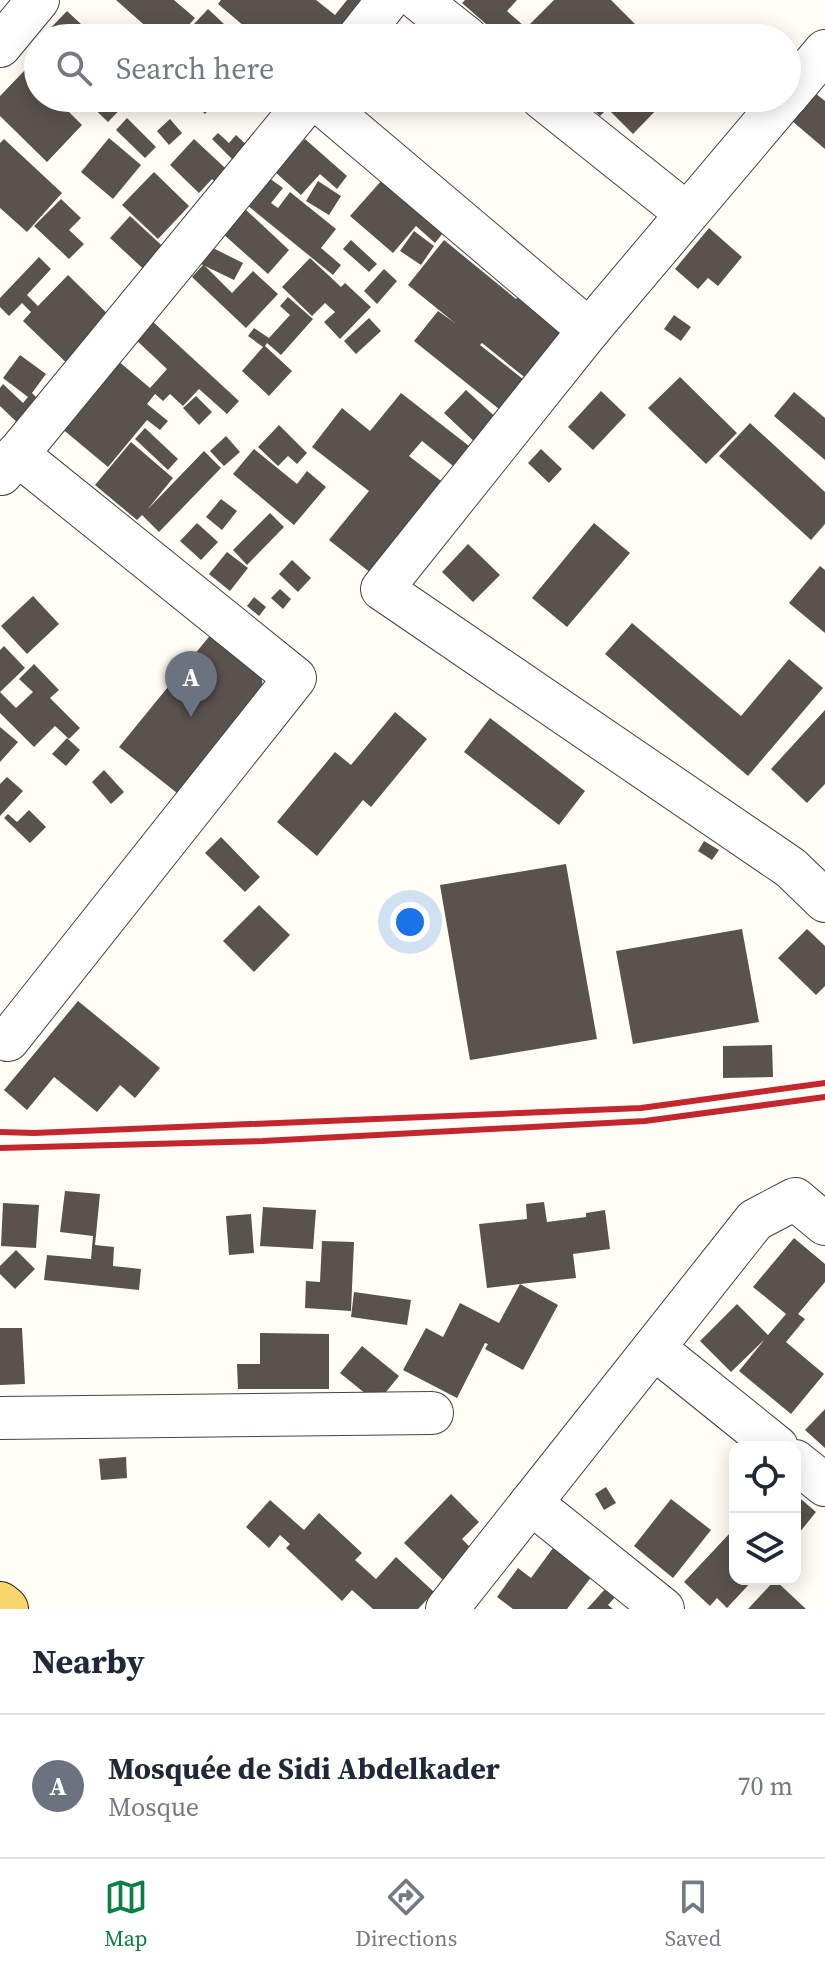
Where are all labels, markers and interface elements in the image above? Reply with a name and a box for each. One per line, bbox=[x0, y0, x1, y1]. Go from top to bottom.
search box bbox=[24, 24, 801, 112]
icon: search bbox=[52, 46, 96, 90]
text: Search here bbox=[116, 48, 274, 89]
pin: A bbox=[165, 651, 217, 717]
your location bbox=[390, 902, 430, 942]
map controls bbox=[729, 1441, 801, 1585]
button: locate bbox=[729, 1441, 801, 1513]
button: layers bbox=[729, 1513, 801, 1585]
text: Nearby bbox=[32, 1638, 145, 1684]
text: Mosquée de Sidi Abdelkader bbox=[108, 1748, 500, 1789]
text: A bbox=[49, 1768, 67, 1804]
text: 70 m bbox=[738, 1768, 793, 1804]
text: Mosque bbox=[108, 1789, 199, 1825]
tab: Map bbox=[104, 1875, 148, 1953]
tab: Directions bbox=[355, 1875, 457, 1953]
tab: Saved bbox=[665, 1875, 721, 1953]

